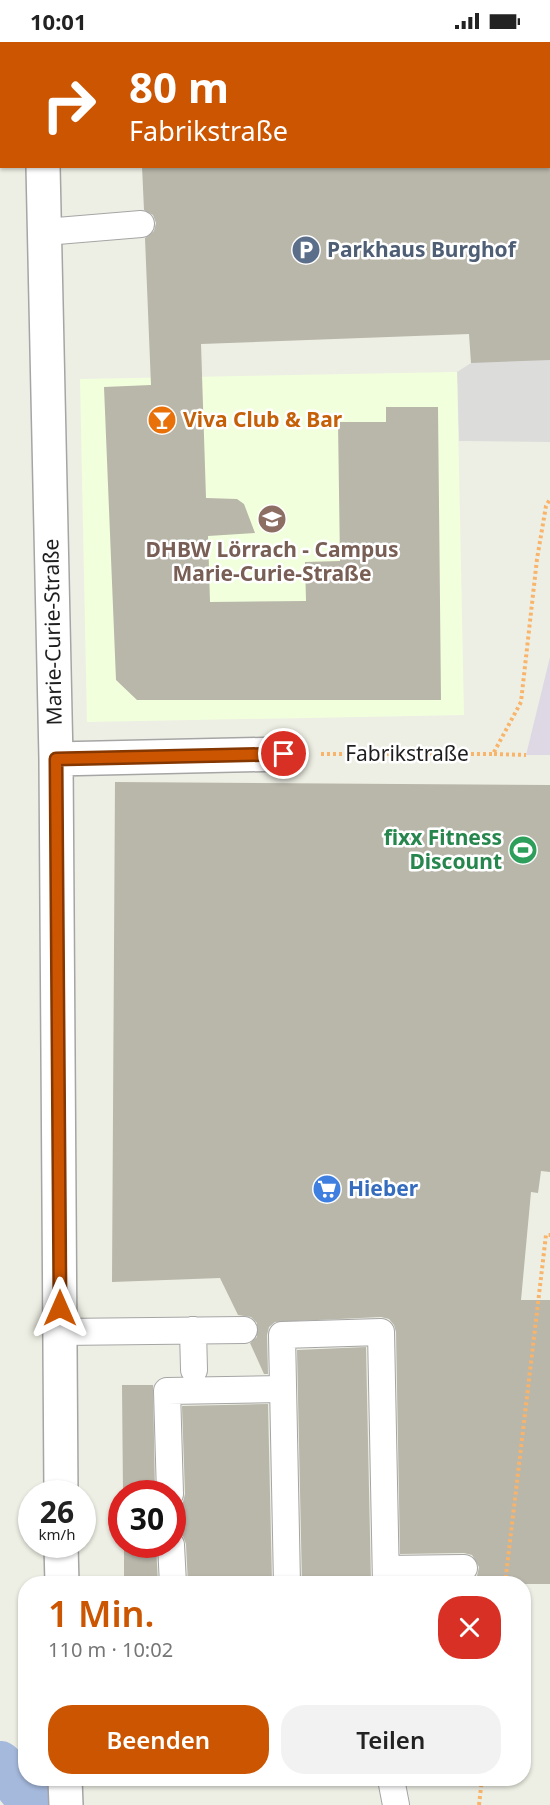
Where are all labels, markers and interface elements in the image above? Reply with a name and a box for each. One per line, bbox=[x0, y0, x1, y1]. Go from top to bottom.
text: 10:01 bbox=[30, 6, 87, 36]
text: 80 m bbox=[129, 58, 229, 115]
icon: right bbox=[30, 66, 108, 144]
text: Fabrikstraße bbox=[129, 112, 288, 149]
parking icon: Parkhaus Burghof bbox=[290, 234, 322, 266]
place label: Parkhaus Burghof bbox=[327, 235, 518, 263]
bar icon: Viva Club & Bar bbox=[146, 404, 178, 436]
place label: Viva Club & Bar bbox=[183, 405, 343, 433]
school or university icon: DHBW Lörrach - Campus Marie-Curie-Straße bbox=[256, 503, 288, 535]
place label: DHBW Lörrach - Campus Marie-Curie-Straße bbox=[145, 535, 399, 587]
street label: Marie-Curie-Straße bbox=[36, 538, 68, 726]
pin bbox=[258, 728, 309, 779]
icon: arrive bbox=[267, 737, 300, 770]
street label: Fabrikstraße bbox=[345, 739, 469, 767]
place label: fixx Fitness Discount bbox=[384, 823, 502, 875]
sports icon: fixx Fitness Discount bbox=[507, 834, 539, 866]
supermarket icon: Hieber bbox=[311, 1173, 343, 1205]
place label: Hieber bbox=[348, 1174, 419, 1202]
position arrow bbox=[28, 1276, 92, 1340]
speed limit sign: 30 bbox=[108, 1480, 186, 1558]
text: 26 bbox=[40, 1491, 74, 1532]
text: km/h bbox=[39, 1524, 75, 1544]
text: 1 Min. bbox=[48, 1589, 155, 1638]
button: close bbox=[438, 1596, 501, 1659]
text: 110 m · 10:02 bbox=[48, 1636, 173, 1663]
button: Beenden bbox=[48, 1705, 269, 1774]
button: Teilen bbox=[281, 1705, 501, 1774]

